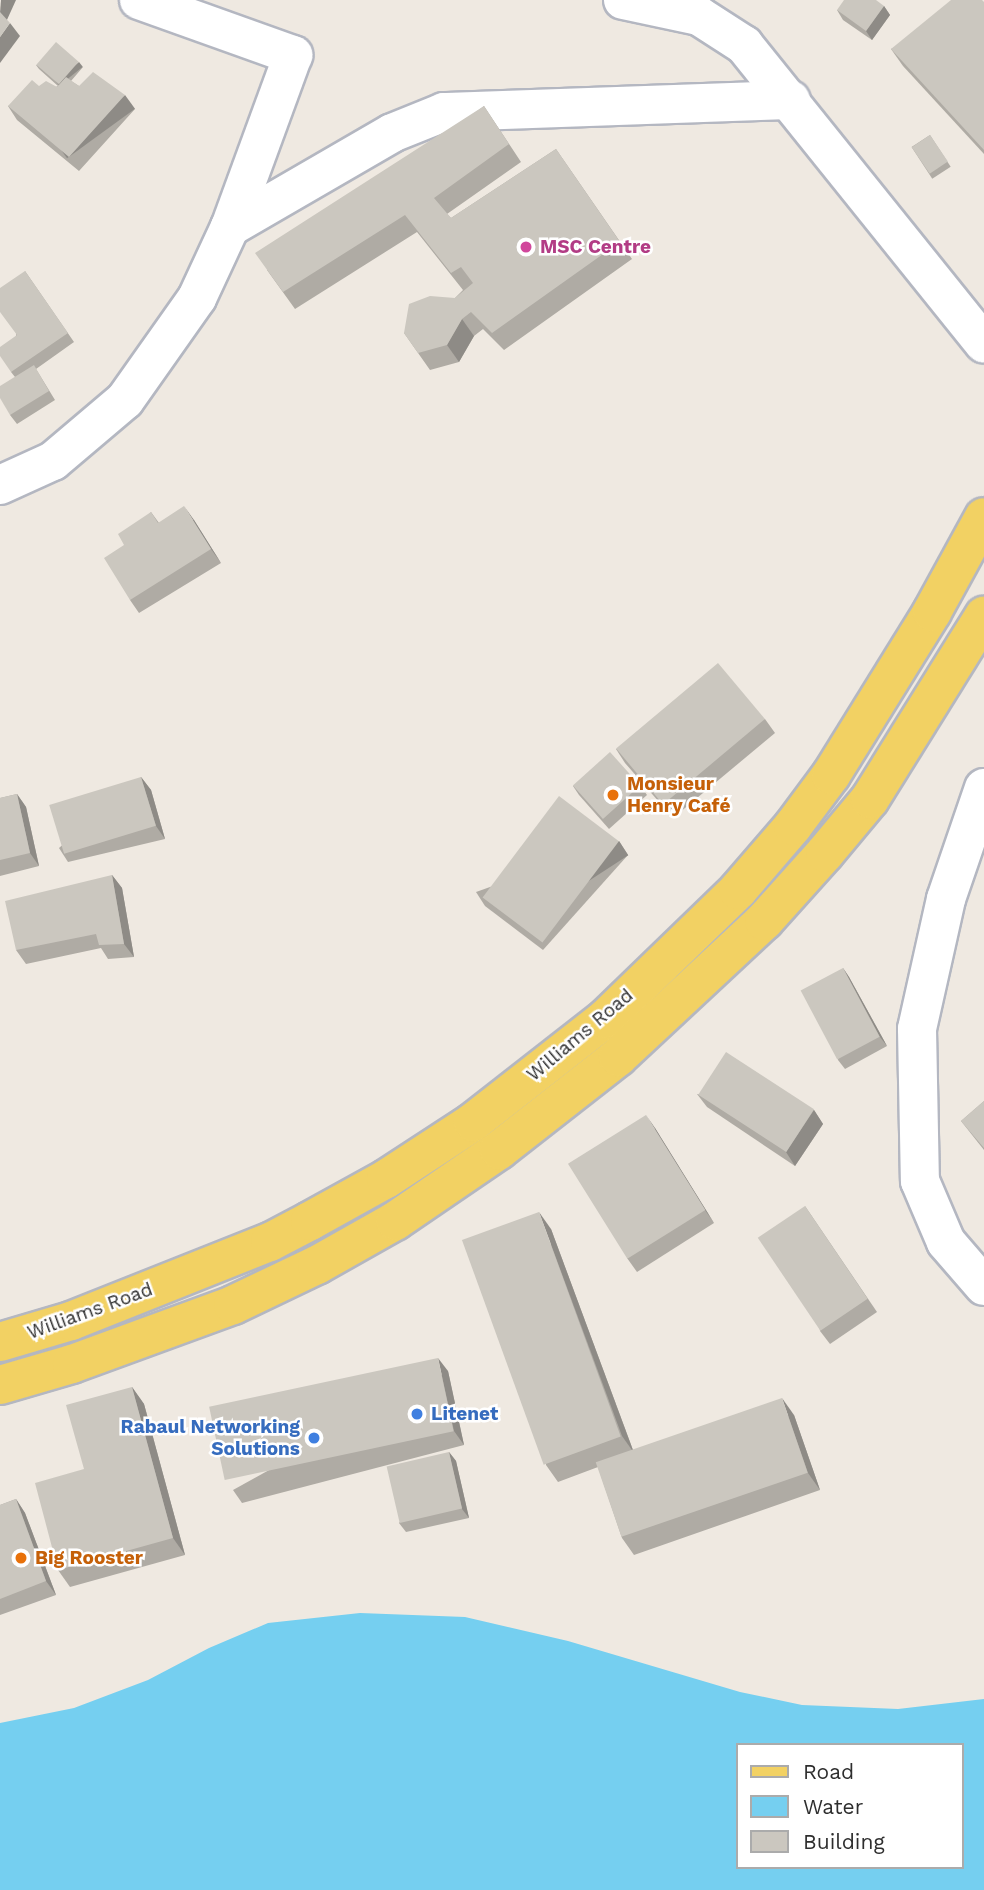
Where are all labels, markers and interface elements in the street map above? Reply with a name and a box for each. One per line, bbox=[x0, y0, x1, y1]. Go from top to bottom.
place label: MSC Centre bbox=[540, 236, 651, 258]
marker: MSC Centre bbox=[518, 239, 534, 255]
place label: Monsieur Henry Café bbox=[627, 773, 731, 817]
marker: Monsieur Henry Café bbox=[605, 787, 621, 803]
street label: Williams Road bbox=[522, 984, 638, 1086]
street label: Williams Road bbox=[24, 1278, 156, 1344]
place label: Litenet bbox=[431, 1403, 498, 1425]
marker: Litenet bbox=[409, 1406, 425, 1422]
place label: Rabaul Networking Solutions bbox=[120, 1416, 300, 1460]
marker: Rabaul Networking Solutions bbox=[306, 1430, 322, 1446]
place label: Big Rooster bbox=[35, 1547, 143, 1569]
marker: Big Rooster bbox=[13, 1550, 29, 1566]
legend bbox=[736, 1743, 963, 1869]
text: Road bbox=[803, 1759, 854, 1784]
text: Water bbox=[803, 1794, 863, 1819]
text: Building bbox=[803, 1829, 885, 1854]

